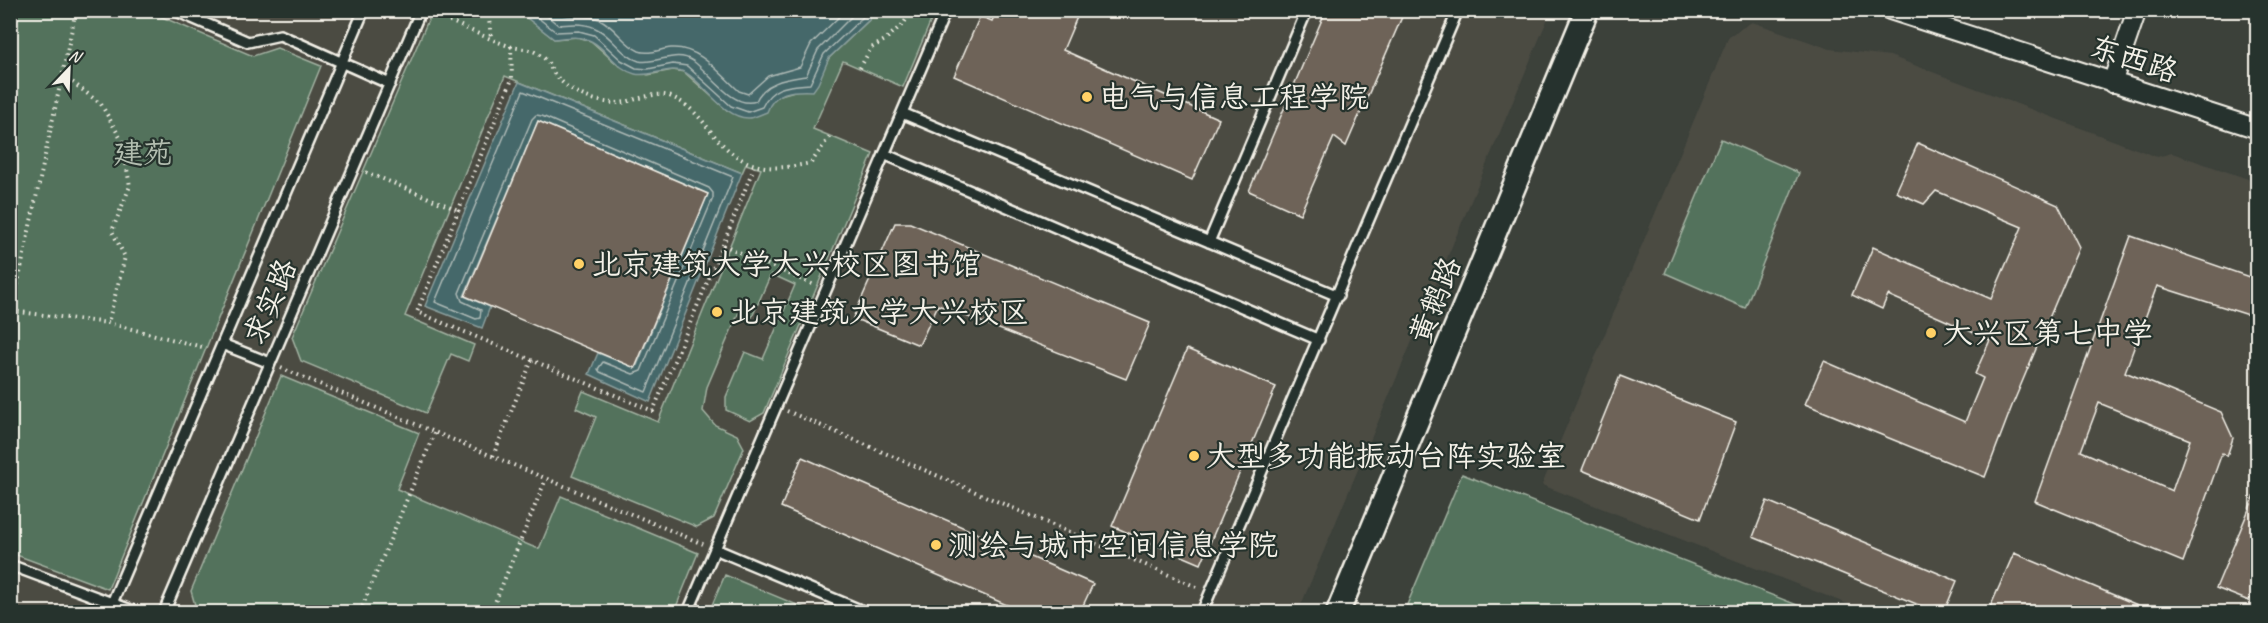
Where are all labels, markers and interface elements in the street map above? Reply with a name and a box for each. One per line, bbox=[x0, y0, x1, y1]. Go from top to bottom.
street label: 东西路 bbox=[2085, 27, 2183, 91]
north arrow bbox=[39, 39, 99, 99]
text: N bbox=[66, 45, 86, 68]
place label: 电气与信息工程学院 bbox=[1099, 78, 1369, 116]
marker: 电气与信息工程学院 bbox=[1080, 90, 1094, 104]
park label: 建苑 bbox=[113, 134, 173, 172]
place label: 北京建筑大学大兴校区图书馆 bbox=[591, 245, 981, 283]
street label: 黄鹅路 bbox=[1401, 251, 1469, 349]
street label: 求实路 bbox=[235, 253, 305, 351]
marker: 北京建筑大学大兴校区图书馆 bbox=[572, 257, 586, 271]
place label: 北京建筑大学大兴校区 bbox=[729, 293, 1029, 331]
marker: 北京建筑大学大兴校区 bbox=[710, 305, 724, 319]
place label: 大兴区第七中学 bbox=[1943, 314, 2153, 352]
marker: 大兴区第七中学 bbox=[1924, 326, 1938, 340]
place label: 大型多功能振动台阵实验室 bbox=[1206, 437, 1566, 475]
marker: 大型多功能振动台阵实验室 bbox=[1187, 449, 1201, 463]
place label: 测绘与城市空间信息学院 bbox=[948, 526, 1278, 564]
marker: 测绘与城市空间信息学院 bbox=[929, 538, 943, 552]

